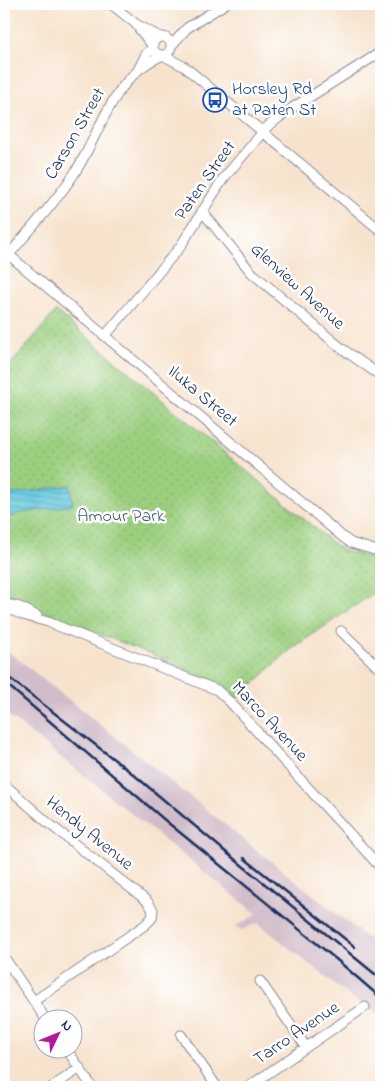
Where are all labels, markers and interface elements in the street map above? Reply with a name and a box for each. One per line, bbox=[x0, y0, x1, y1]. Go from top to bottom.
place label: Horsley Rd at Paten St bbox=[232, 77, 316, 124]
street label: Carson Street bbox=[39, 83, 113, 185]
bus stop icon: Horsley Rd at Paten St bbox=[202, 87, 228, 113]
street label: Paten Street bbox=[169, 136, 243, 226]
street label: Glenview Avenue bbox=[244, 237, 351, 337]
street label: Iluka Street bbox=[161, 360, 243, 434]
park label: Amour Park bbox=[77, 504, 165, 530]
street label: Marco Avenue bbox=[225, 676, 314, 769]
street label: Hendy Avenue bbox=[40, 791, 139, 878]
street label: Tarro Avenue bbox=[249, 995, 346, 1072]
north arrow bbox=[32, 1008, 82, 1058]
text: N bbox=[56, 1016, 77, 1037]

